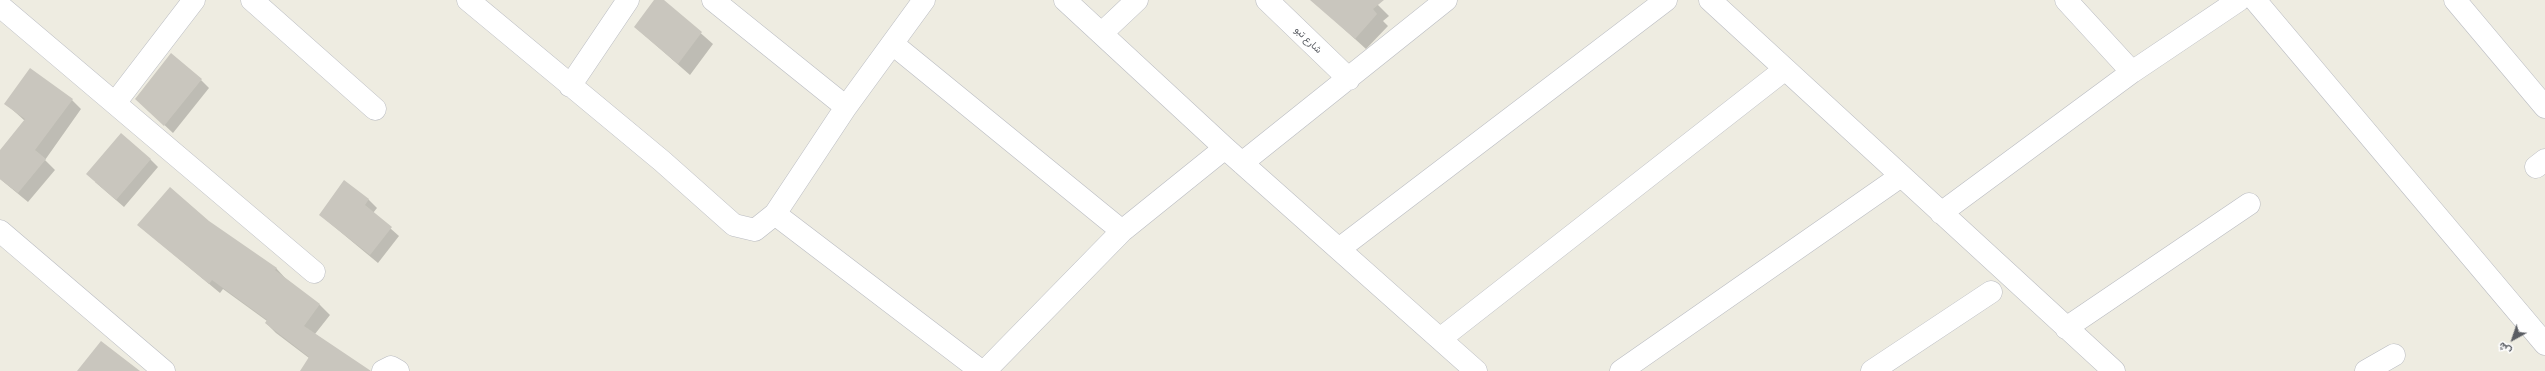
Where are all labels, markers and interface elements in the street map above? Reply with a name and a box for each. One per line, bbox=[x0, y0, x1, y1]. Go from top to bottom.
street label: شارع تبو bbox=[1292, 24, 1324, 56]
north arrow bbox=[2493, 319, 2533, 359]
text: ش bbox=[2496, 339, 2514, 358]

